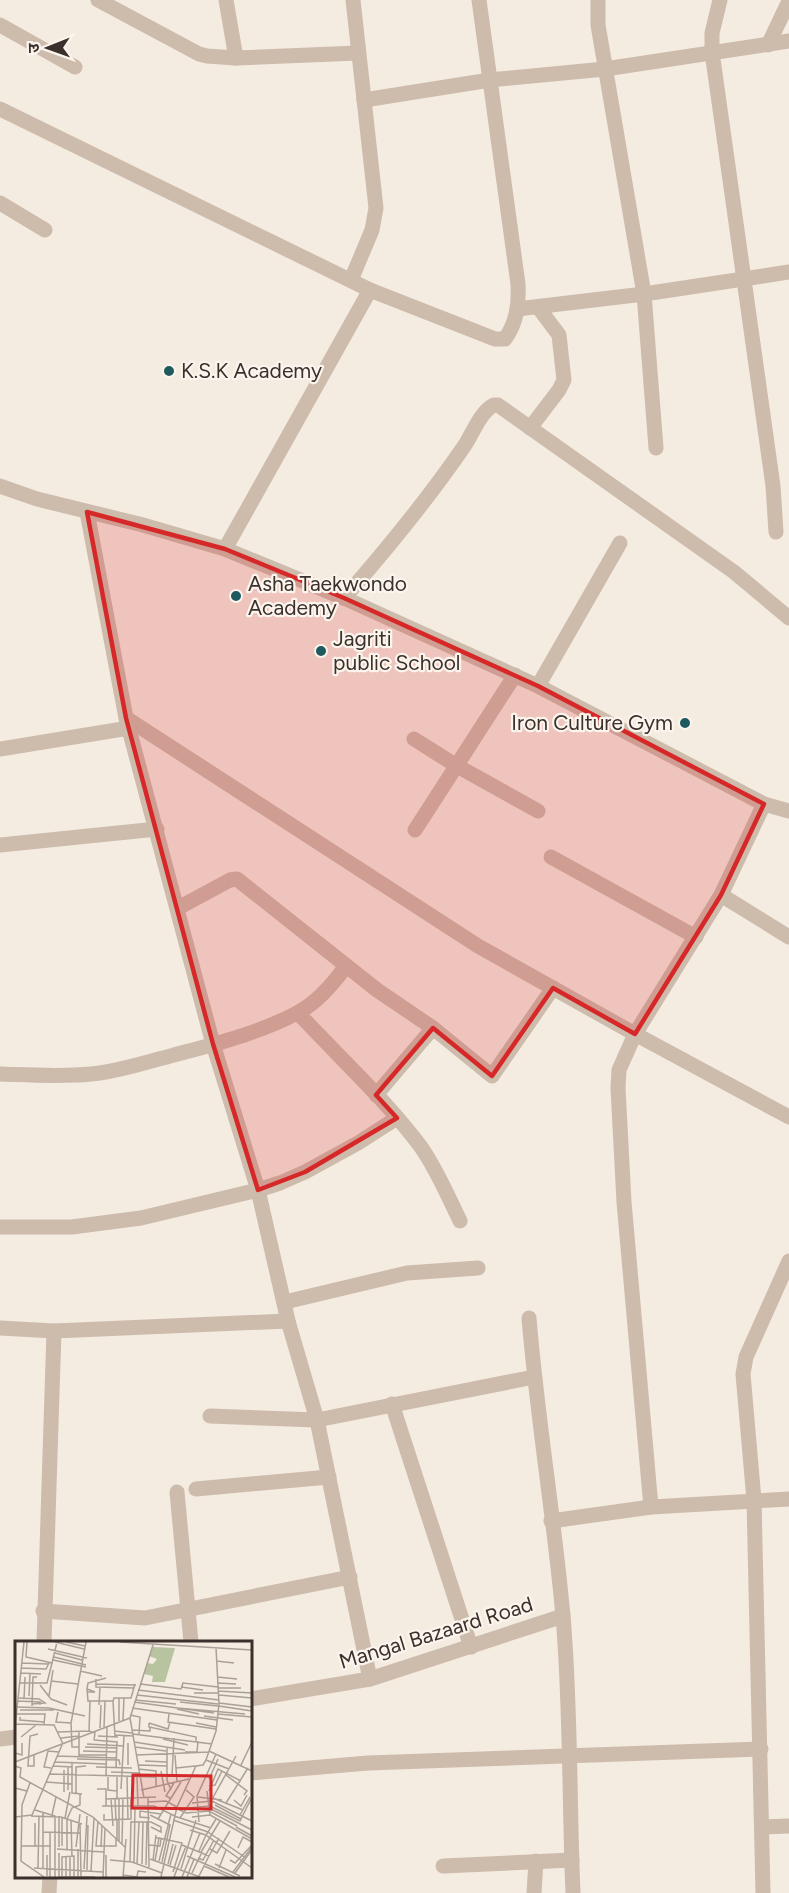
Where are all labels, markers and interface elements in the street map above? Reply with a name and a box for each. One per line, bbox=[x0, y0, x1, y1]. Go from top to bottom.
north arrow bbox=[18, 18, 78, 78]
text: उ bbox=[24, 43, 43, 53]
place label: K.S.K Academy bbox=[181, 358, 322, 383]
marker: K.S.K Academy bbox=[162, 364, 176, 378]
place label: Asha Taekwondo Academy bbox=[248, 571, 407, 620]
marker: Asha Taekwondo Academy bbox=[229, 589, 243, 603]
place label: Jagriti public School bbox=[333, 626, 460, 675]
marker: Jagriti public School bbox=[314, 644, 328, 658]
place label: Iron Culture Gym bbox=[511, 710, 673, 735]
marker: Iron Culture Gym bbox=[678, 716, 692, 730]
street label: Mangal Bazaard Road bbox=[336, 1591, 536, 1674]
inset map bbox=[15, 1641, 252, 1878]

